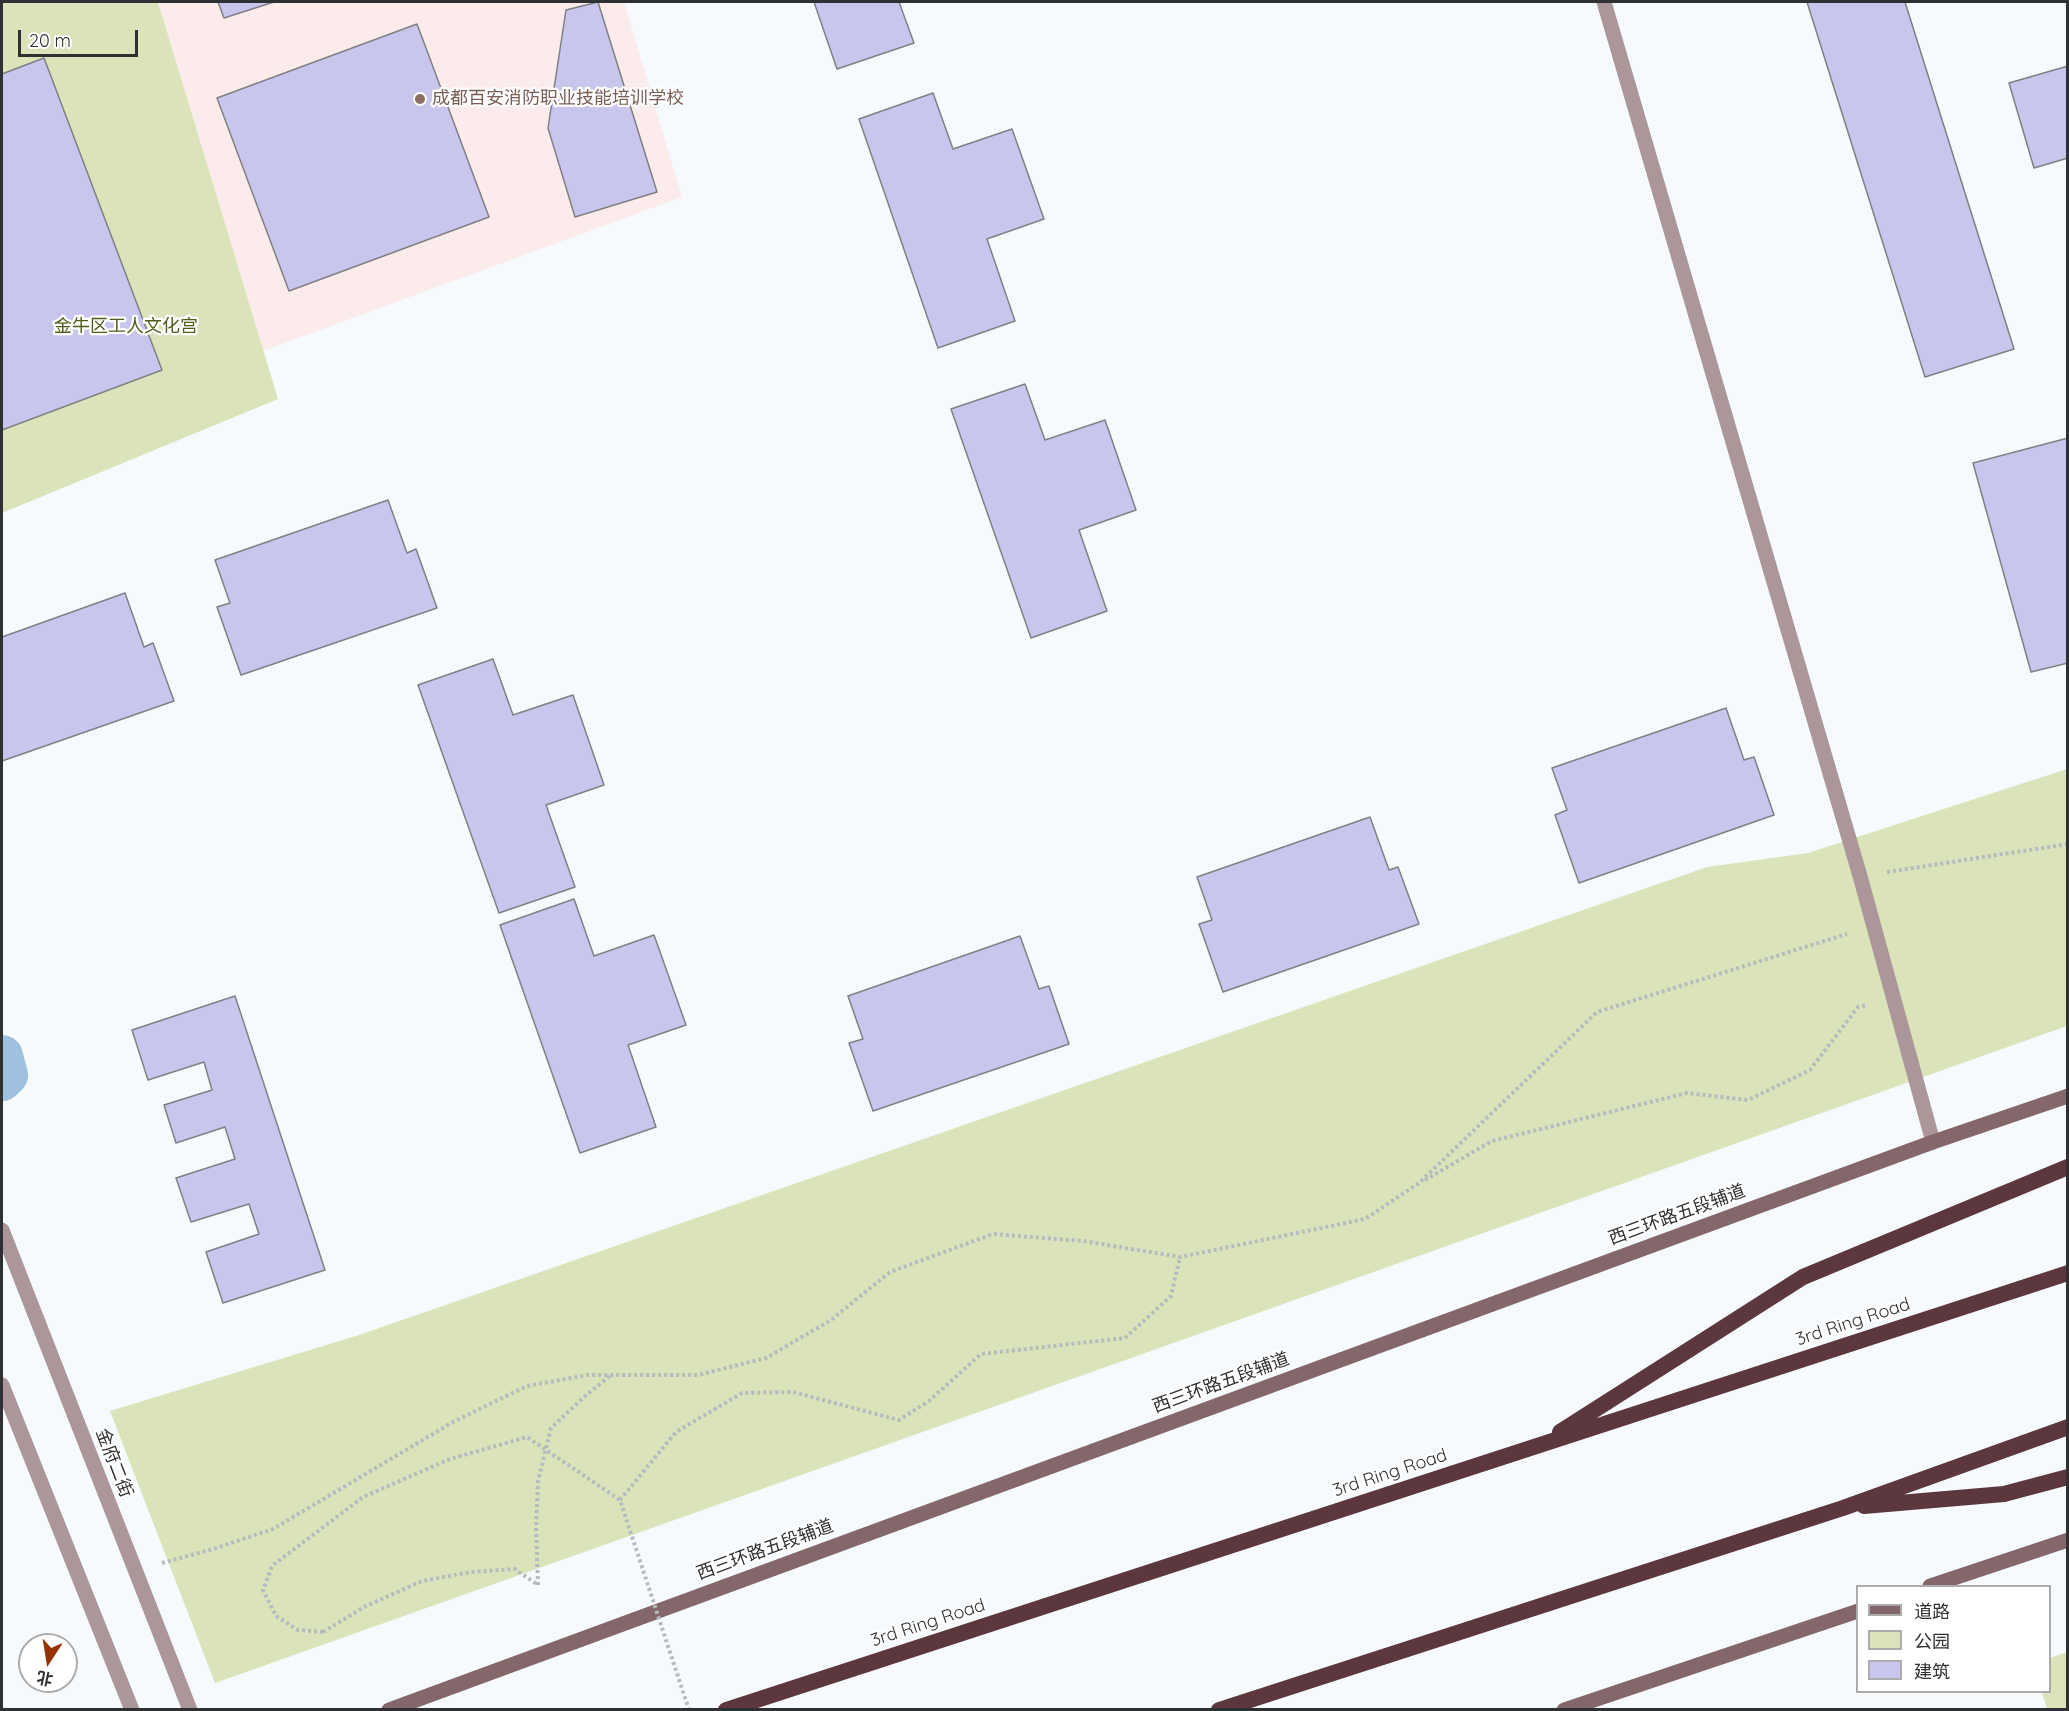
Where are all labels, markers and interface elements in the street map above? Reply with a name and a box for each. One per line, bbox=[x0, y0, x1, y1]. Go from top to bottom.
scale bar bbox=[21, 18, 141, 56]
text: 20 m bbox=[29, 29, 71, 52]
place label: 成都百安消防职业技能培训学校 bbox=[432, 88, 684, 110]
marker: 成都百安消防职业技能培训学校 bbox=[413, 92, 427, 106]
park label: 金牛区工人文化宫 bbox=[54, 316, 198, 338]
street label: 西三环路五段辅道 bbox=[1606, 1180, 1748, 1250]
street label: 3rd Ring Road bbox=[1793, 1293, 1913, 1351]
street label: 西三环路五段辅道 bbox=[1150, 1348, 1292, 1418]
street label: 金府二街 bbox=[91, 1426, 137, 1500]
street label: 3rd Ring Road bbox=[1330, 1444, 1450, 1502]
street label: 西三环路五段辅道 bbox=[694, 1515, 836, 1585]
legend bbox=[1856, 1585, 2051, 1693]
street label: 3rd Ring Road bbox=[868, 1594, 988, 1652]
text: 道路 bbox=[1914, 1600, 1950, 1623]
text: 公园 bbox=[1914, 1630, 1950, 1653]
north arrow bbox=[18, 1633, 78, 1693]
text: 建筑 bbox=[1914, 1660, 1950, 1683]
text: 北 bbox=[35, 1667, 55, 1690]

